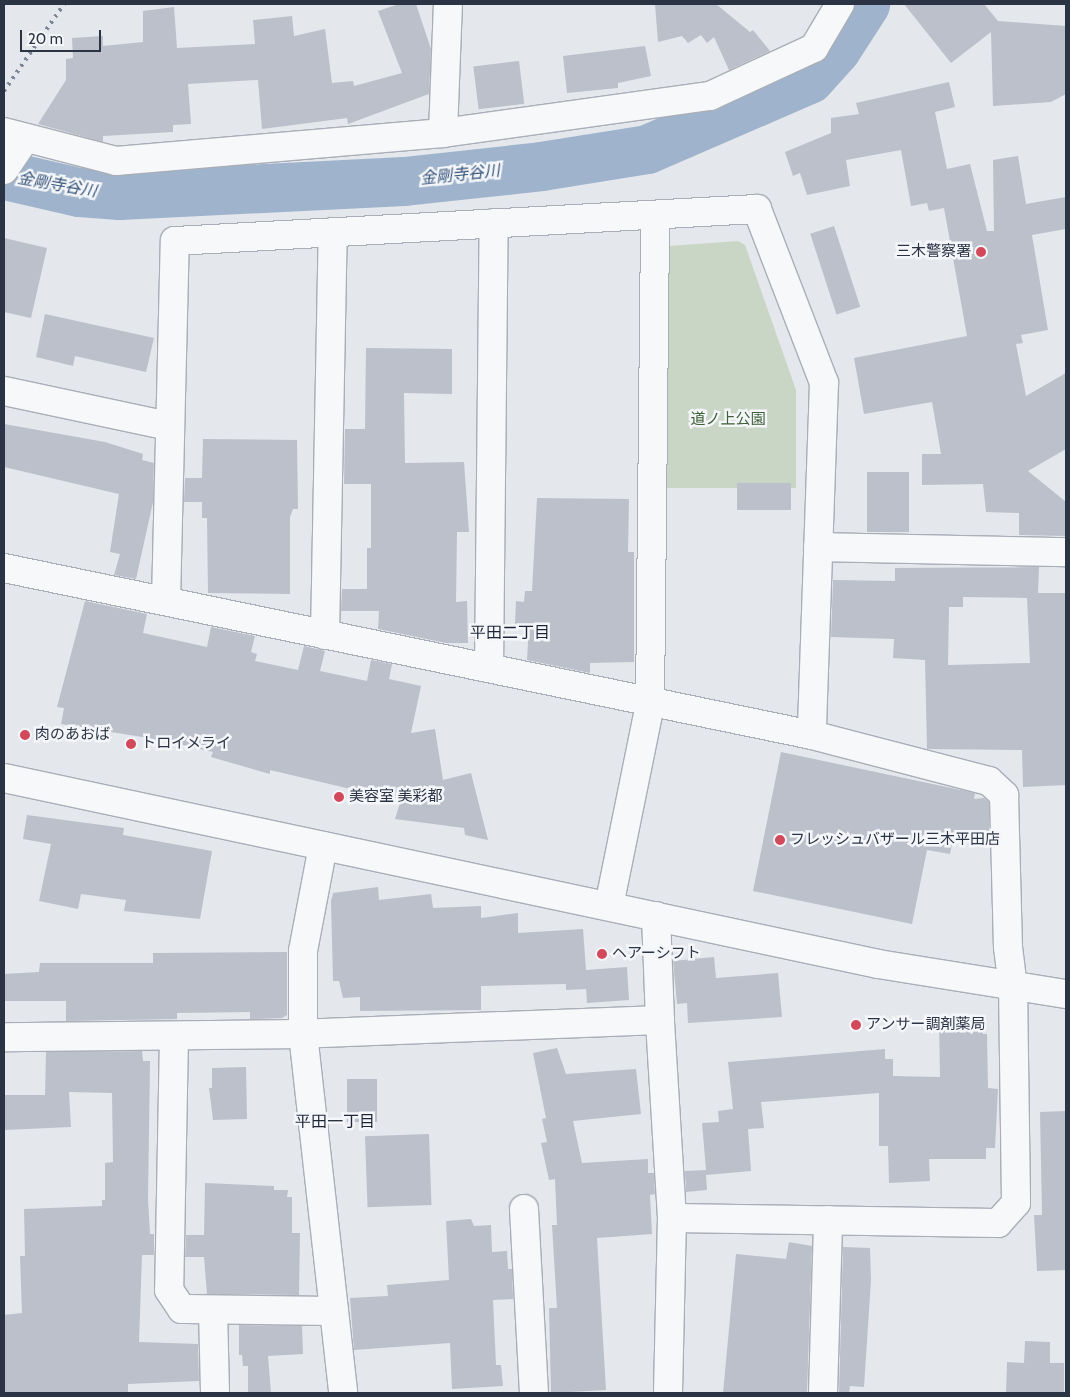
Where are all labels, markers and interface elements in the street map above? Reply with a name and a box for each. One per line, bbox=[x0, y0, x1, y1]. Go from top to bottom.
scale bar bbox=[22, 20, 104, 52]
text: 20 m bbox=[28, 30, 63, 48]
water label: 金剛寺谷川 bbox=[419, 161, 501, 189]
water label: 金剛寺谷川 bbox=[16, 169, 98, 201]
place label: 三木警察署 bbox=[896, 243, 971, 261]
marker: 三木警察署 bbox=[975, 246, 987, 258]
park label: 道ノ上公園 bbox=[691, 411, 765, 429]
district label: 平田二丁目 bbox=[470, 623, 550, 643]
place label: 肉のあおば bbox=[35, 726, 110, 744]
marker: 肉のあおば bbox=[19, 729, 31, 741]
place label: トロイメライ bbox=[141, 735, 231, 753]
marker: トロイメライ bbox=[125, 738, 137, 750]
place label: 美容室 美彩都 bbox=[349, 788, 442, 806]
marker: 美容室 美彩都 bbox=[333, 791, 345, 803]
place label: フレッシュバザール三木平田店 bbox=[790, 831, 1000, 849]
marker: フレッシュバザール三木平田店 bbox=[774, 834, 786, 846]
place label: ヘアーシフト bbox=[612, 945, 701, 963]
marker: ヘアーシフト bbox=[596, 948, 608, 960]
place label: アンサー調剤薬局 bbox=[866, 1016, 986, 1034]
marker: アンサー調剤薬局 bbox=[850, 1019, 862, 1031]
district label: 平田一丁目 bbox=[295, 1112, 375, 1132]

